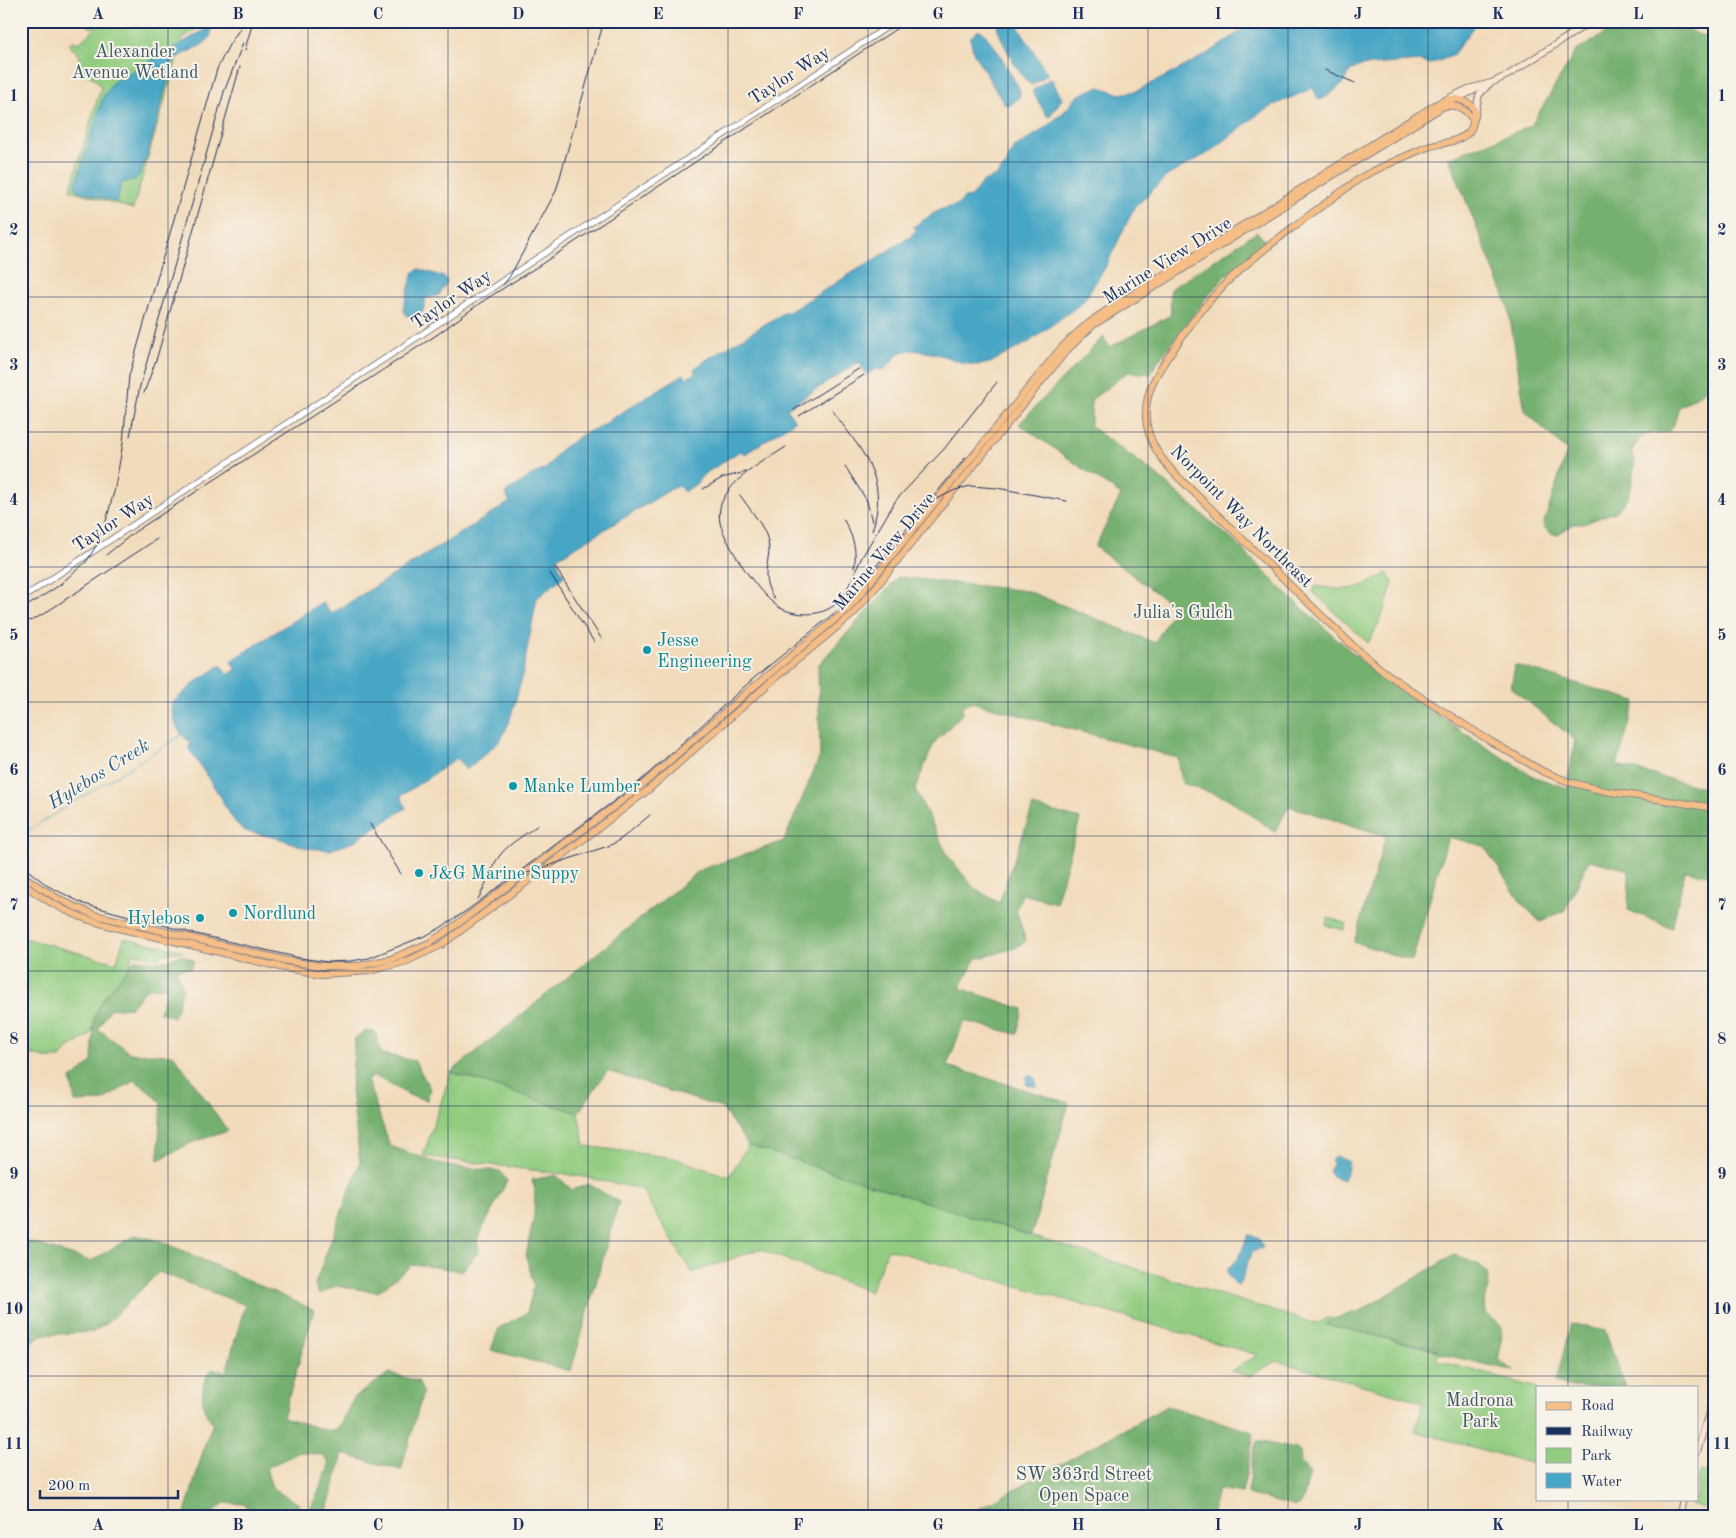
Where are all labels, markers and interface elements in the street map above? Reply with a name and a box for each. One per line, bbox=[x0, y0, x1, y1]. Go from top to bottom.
text: A bbox=[92, 7, 104, 23]
text: B bbox=[232, 7, 244, 23]
text: C bbox=[373, 7, 383, 23]
text: D bbox=[512, 7, 524, 23]
text: E bbox=[652, 7, 664, 23]
text: F bbox=[793, 7, 804, 23]
text: G bbox=[932, 7, 944, 23]
text: H bbox=[1071, 7, 1085, 23]
text: I bbox=[1214, 7, 1222, 23]
text: J bbox=[1354, 7, 1363, 23]
text: K bbox=[1492, 7, 1504, 23]
text: L bbox=[1633, 7, 1644, 23]
park label: Alexander Avenue Wetland bbox=[71, 43, 199, 82]
street label: Taylor Way bbox=[746, 43, 833, 108]
text: 1 bbox=[9, 89, 19, 105]
text: 1 bbox=[1717, 89, 1727, 105]
street label: Marine View Drive bbox=[1100, 214, 1235, 308]
text: 2 bbox=[9, 223, 19, 239]
text: 2 bbox=[1717, 223, 1727, 239]
street label: Taylor Way bbox=[408, 266, 495, 333]
text: 3 bbox=[9, 358, 19, 374]
text: 3 bbox=[1717, 358, 1727, 374]
street label: Norpoint Way Northeast bbox=[1167, 442, 1316, 591]
street label: Marine View Drive bbox=[830, 489, 939, 614]
street label: Taylor Way bbox=[70, 490, 157, 555]
text: 4 bbox=[9, 493, 19, 509]
text: 4 bbox=[1717, 493, 1727, 509]
park label: Julia's Gulch bbox=[1133, 604, 1233, 622]
text: 5 bbox=[9, 628, 19, 644]
text: 5 bbox=[1717, 628, 1727, 644]
place label: Jesse Engineering bbox=[657, 632, 752, 671]
marker: Jesse Engineering bbox=[641, 644, 653, 656]
water label: Hylebos Creek bbox=[45, 737, 153, 814]
text: 6 bbox=[9, 763, 19, 779]
text: 6 bbox=[1717, 763, 1727, 779]
place label: Manke Lumber bbox=[523, 778, 641, 796]
marker: Manke Lumber bbox=[507, 780, 519, 792]
place label: J&G Marine Suppy bbox=[429, 865, 580, 883]
marker: J&G Marine Suppy bbox=[413, 867, 425, 879]
text: 7 bbox=[9, 898, 19, 914]
text: 7 bbox=[1717, 898, 1727, 914]
place label: Nordlund bbox=[243, 905, 316, 923]
marker: Nordlund bbox=[227, 907, 239, 919]
place label: Hylebos bbox=[127, 910, 190, 928]
marker: Hylebos bbox=[194, 912, 206, 924]
text: 8 bbox=[9, 1032, 19, 1048]
text: 8 bbox=[1717, 1032, 1727, 1048]
text: 9 bbox=[9, 1167, 19, 1183]
text: 9 bbox=[1717, 1167, 1727, 1183]
text: 10 bbox=[5, 1302, 23, 1318]
text: 10 bbox=[1713, 1302, 1731, 1318]
legend bbox=[1536, 1386, 1698, 1500]
park label: Madrona Park bbox=[1446, 1392, 1514, 1431]
text: Road bbox=[1581, 1399, 1615, 1414]
text: Railway bbox=[1581, 1425, 1634, 1440]
text: 11 bbox=[5, 1437, 23, 1453]
text: 11 bbox=[1713, 1437, 1731, 1453]
text: Park bbox=[1581, 1449, 1612, 1464]
park label: SW 363rd Street Open Space bbox=[1016, 1466, 1152, 1505]
scale bar bbox=[40, 1468, 178, 1500]
text: Water bbox=[1581, 1475, 1622, 1490]
text: 200 m bbox=[48, 1479, 90, 1494]
text: A bbox=[92, 1518, 104, 1534]
text: B bbox=[232, 1518, 244, 1534]
text: C bbox=[373, 1518, 383, 1534]
text: D bbox=[512, 1518, 524, 1534]
text: E bbox=[652, 1518, 664, 1534]
text: F bbox=[793, 1518, 804, 1534]
text: G bbox=[932, 1518, 944, 1534]
text: H bbox=[1071, 1518, 1085, 1534]
text: I bbox=[1214, 1518, 1222, 1534]
text: J bbox=[1354, 1518, 1363, 1534]
text: K bbox=[1492, 1518, 1504, 1534]
text: L bbox=[1633, 1518, 1644, 1534]

